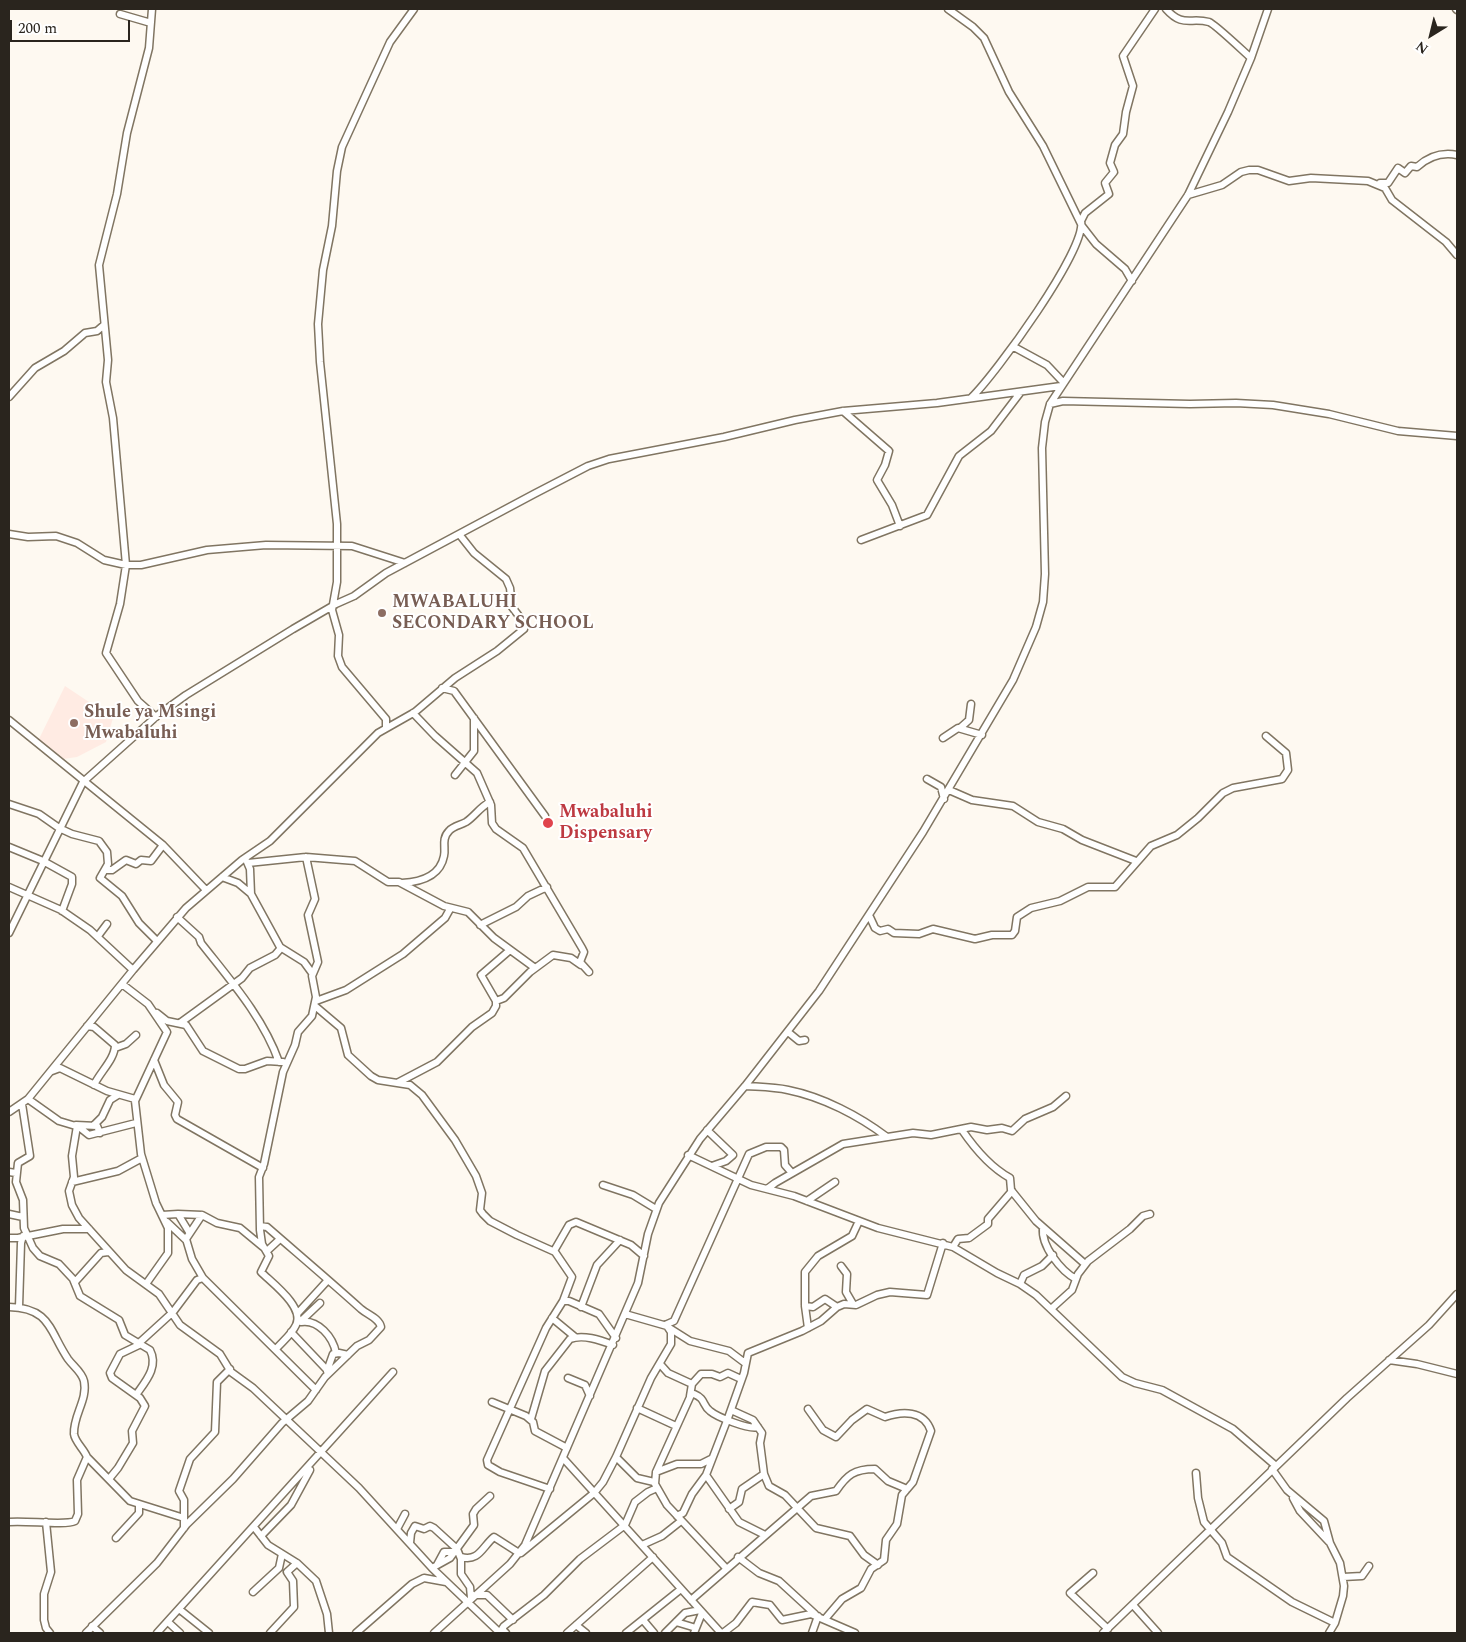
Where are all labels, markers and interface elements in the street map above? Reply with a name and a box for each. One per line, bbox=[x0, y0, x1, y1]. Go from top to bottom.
scale bar bbox=[12, 10, 132, 42]
north arrow bbox=[1406, 10, 1456, 60]
text: 200 m bbox=[18, 17, 57, 40]
text: N bbox=[1411, 36, 1433, 59]
place label: MWABALUHI SECONDARY SCHOOL bbox=[392, 592, 594, 634]
marker: MWABALUHI SECONDARY SCHOOL bbox=[376, 607, 388, 619]
place label: Shule ya Msingi Mwabaluhi bbox=[84, 702, 216, 744]
marker: Shule ya Msingi Mwabaluhi bbox=[68, 717, 80, 729]
place label: Mwabaluhi Dispensary bbox=[559, 802, 653, 844]
marker: Mwabaluhi Dispensary bbox=[541, 816, 555, 830]

